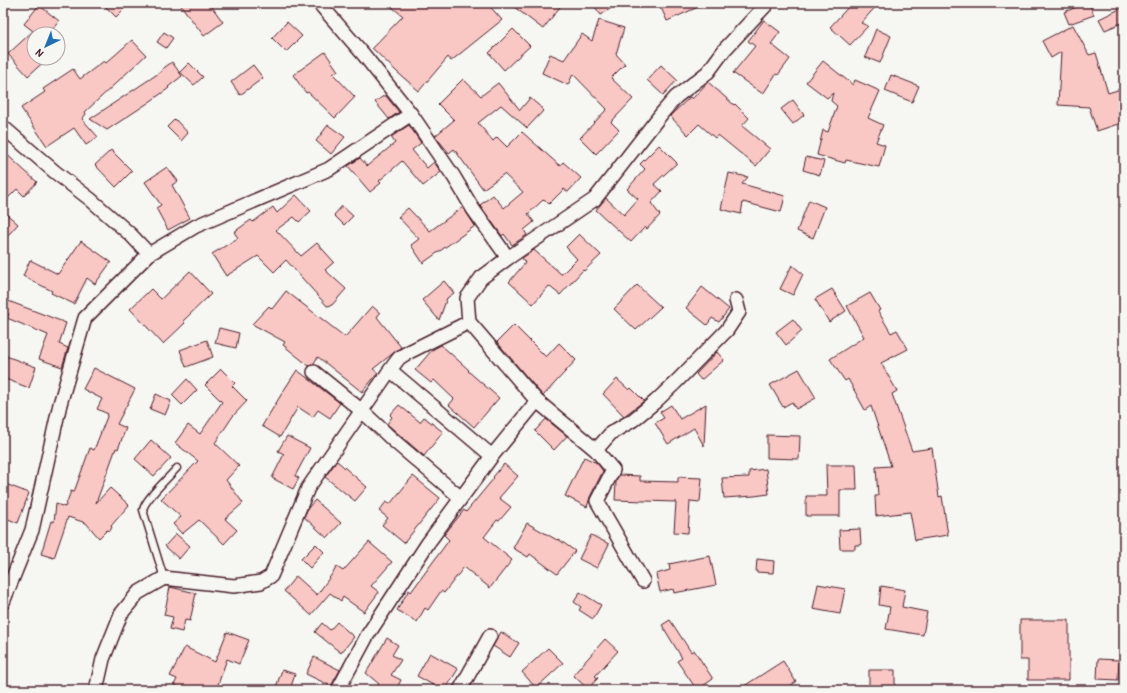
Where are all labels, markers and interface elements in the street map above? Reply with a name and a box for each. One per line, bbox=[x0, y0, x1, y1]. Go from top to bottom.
north arrow bbox=[26, 26, 66, 66]
text: N bbox=[32, 46, 46, 60]

